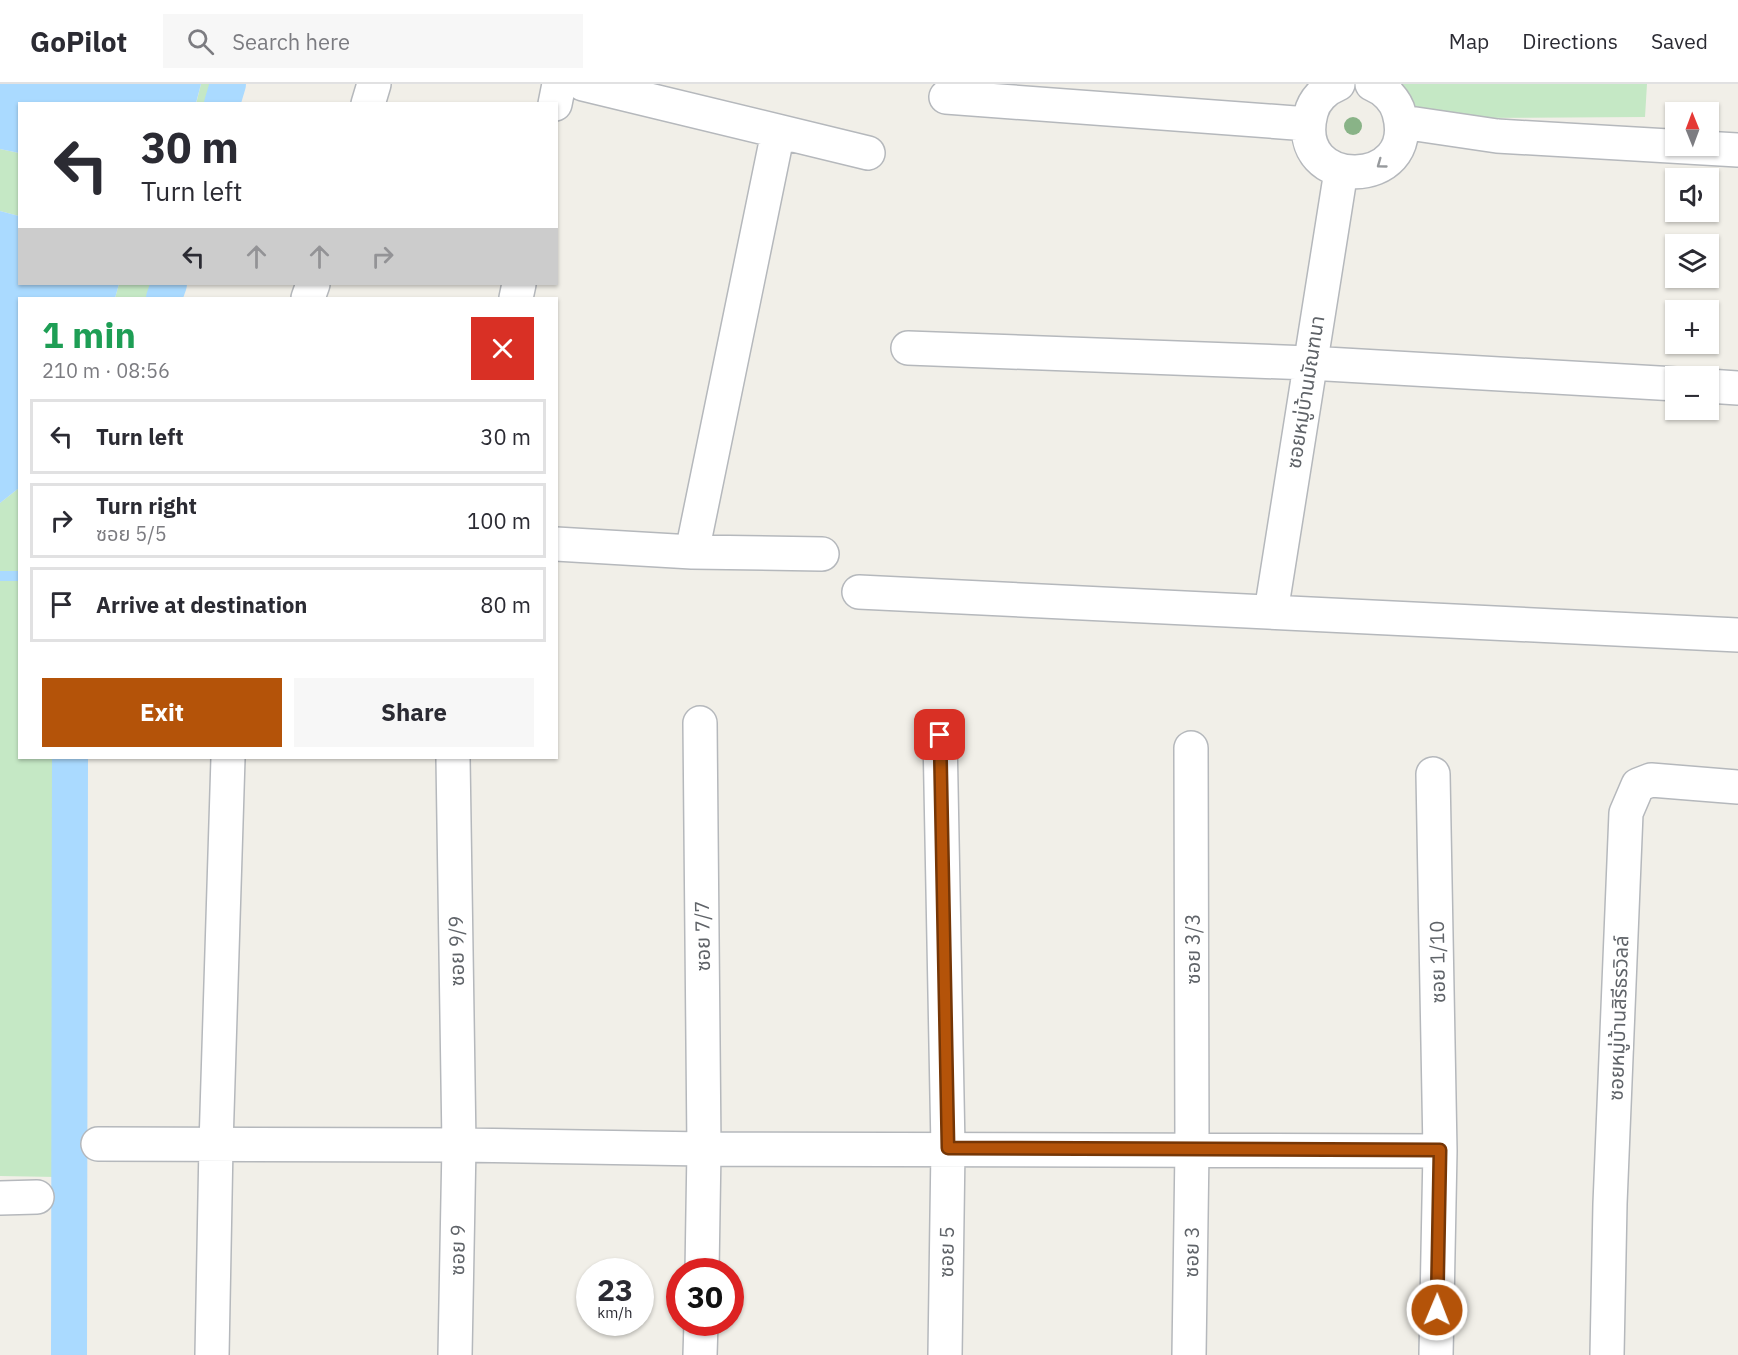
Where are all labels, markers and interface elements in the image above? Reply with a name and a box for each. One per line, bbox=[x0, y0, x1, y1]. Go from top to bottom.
search box bbox=[163, 14, 583, 68]
text: GoPilot bbox=[30, 23, 127, 60]
icon: search bbox=[184, 25, 217, 58]
text: Search here bbox=[232, 27, 350, 56]
text: Map bbox=[1449, 27, 1489, 55]
text: Directions bbox=[1522, 27, 1618, 55]
text: Saved bbox=[1651, 27, 1708, 55]
north arrow bbox=[1665, 102, 1719, 156]
map controls bbox=[1665, 102, 1719, 420]
text: 30 m bbox=[141, 120, 239, 175]
icon: left bbox=[42, 126, 120, 204]
one-way arrow bbox=[1376, 157, 1387, 168]
button: sound bbox=[1665, 168, 1719, 222]
text: Turn left bbox=[141, 173, 242, 208]
button: layers bbox=[1665, 234, 1719, 288]
icon: left bbox=[177, 240, 210, 273]
icon: ahead bbox=[240, 240, 273, 273]
icon: ahead bbox=[303, 240, 336, 273]
icon: right bbox=[366, 240, 399, 273]
button: + bbox=[1665, 300, 1719, 354]
text: 1 min bbox=[42, 311, 136, 358]
street label: ซอยหมู่บ้านมัณฑนา bbox=[1280, 314, 1330, 470]
button: close bbox=[471, 317, 534, 380]
text: 210 m · 08:56 bbox=[42, 357, 170, 384]
button: − bbox=[1665, 366, 1719, 420]
icon: left bbox=[45, 420, 78, 453]
text: Turn left bbox=[96, 422, 184, 451]
text: 30 m bbox=[480, 422, 531, 451]
text: Turn right bbox=[96, 491, 197, 520]
icon: right bbox=[45, 504, 78, 537]
text: 100 m bbox=[467, 506, 531, 535]
text: ซอย 5/5 bbox=[96, 520, 167, 547]
icon: arrive bbox=[45, 588, 78, 621]
text: Arrive at destination bbox=[96, 590, 307, 619]
text: 80 m bbox=[480, 590, 531, 619]
button: Exit bbox=[42, 678, 282, 747]
button: Share bbox=[294, 678, 534, 747]
pin bbox=[914, 709, 965, 760]
icon: arrive bbox=[923, 718, 956, 751]
street label: ซอย 7/7 bbox=[688, 900, 716, 972]
street label: ซอย 3/3 bbox=[1179, 914, 1206, 984]
street label: ซอย 9/9 bbox=[442, 915, 470, 987]
street label: ซอย 1/10 bbox=[1423, 920, 1451, 1004]
street label: ซอยหมู่บ้านสิรีธรวิลล์ bbox=[1602, 935, 1634, 1101]
street label: ซอย 9 bbox=[443, 1224, 471, 1276]
street label: ซอย 5 bbox=[932, 1226, 960, 1278]
street label: ซอย 3 bbox=[1177, 1226, 1205, 1278]
speed limit sign: 30 bbox=[666, 1258, 744, 1336]
text: 23 bbox=[597, 1270, 633, 1309]
position arrow bbox=[1405, 1278, 1469, 1342]
text: km/h bbox=[597, 1303, 633, 1322]

